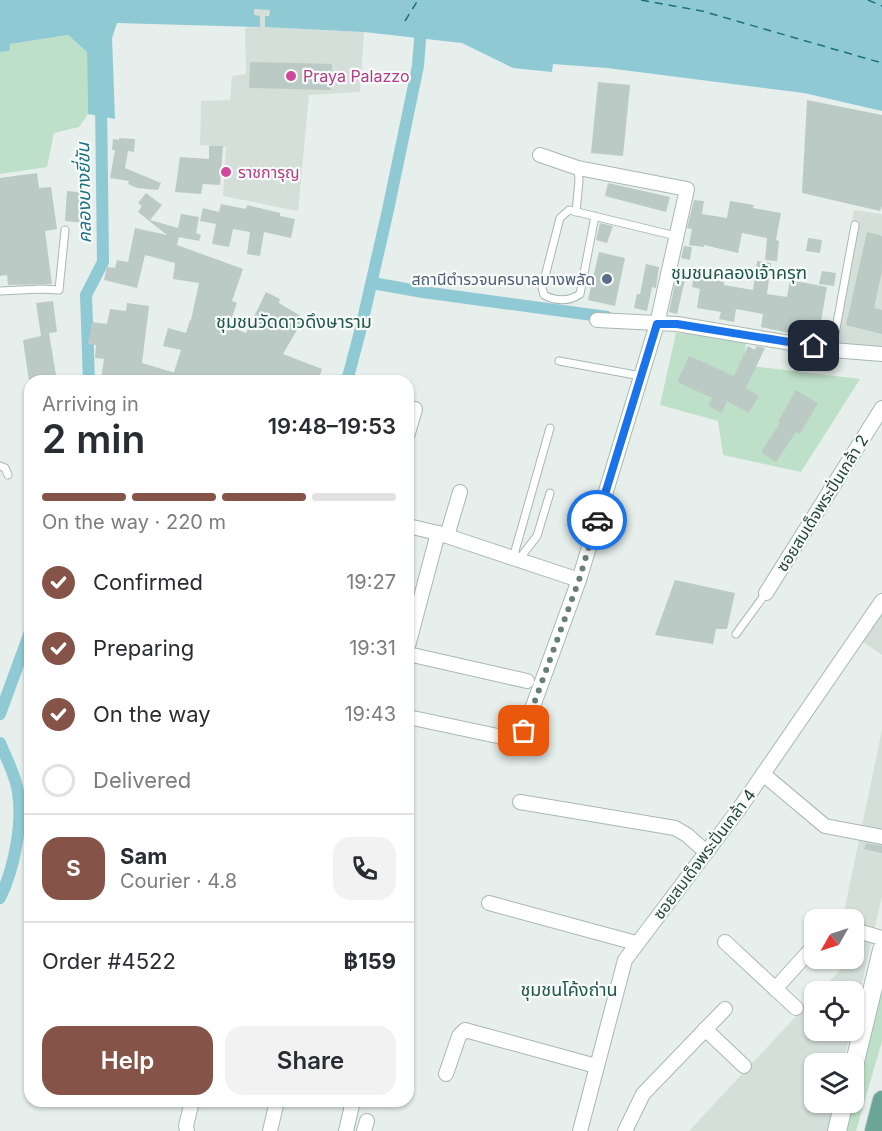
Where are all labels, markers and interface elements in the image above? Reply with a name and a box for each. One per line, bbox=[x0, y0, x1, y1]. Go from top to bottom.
place label: Praya Palazzo bbox=[303, 66, 409, 86]
marker: Praya Palazzo bbox=[284, 69, 298, 83]
water label: คลองบางยี่ขัน bbox=[70, 141, 95, 244]
place label: ราชการุญ bbox=[238, 162, 300, 182]
marker: ราชการุญ bbox=[219, 165, 233, 179]
district label: ชุมชนคลองเจ้าครุฑ bbox=[671, 262, 807, 284]
place label: สถานีตำรวจนครบาลบางพลัด bbox=[411, 269, 595, 289]
marker: สถานีตำรวจนครบาลบางพลัด bbox=[600, 272, 614, 286]
district label: ชุมชนวัดดาวดึงษาราม bbox=[216, 311, 372, 333]
pin bbox=[788, 320, 839, 371]
icon: home bbox=[797, 329, 830, 362]
text: Arriving in bbox=[42, 392, 139, 416]
text: 19:48–19:53 bbox=[268, 413, 396, 439]
text: 2 min bbox=[42, 415, 145, 462]
street label: ซอยสมเด็จพระปิ่นเกล้า 2 bbox=[772, 431, 872, 575]
courier bbox=[567, 490, 627, 550]
icon: car bbox=[581, 504, 614, 537]
text: On the way · 220 m bbox=[42, 510, 226, 534]
icon: check bbox=[42, 566, 75, 599]
text: Confirmed bbox=[93, 569, 203, 595]
text: 19:27 bbox=[346, 570, 396, 594]
icon: check bbox=[42, 632, 75, 665]
text: Preparing bbox=[93, 635, 194, 661]
text: 19:31 bbox=[349, 636, 396, 660]
icon: check bbox=[42, 698, 75, 731]
text: On the way bbox=[93, 701, 211, 727]
text: 19:43 bbox=[344, 702, 396, 726]
pin bbox=[498, 705, 549, 756]
icon: bag bbox=[507, 714, 540, 747]
text: Delivered bbox=[93, 767, 191, 793]
street label: ซอยสมเด็จพระปิ่นเกล้า 4 bbox=[648, 785, 760, 923]
button: phone bbox=[333, 837, 396, 900]
text: Sam bbox=[120, 843, 167, 869]
text: S bbox=[66, 855, 81, 881]
text: Courier · 4.8 bbox=[120, 869, 237, 893]
north arrow bbox=[804, 909, 864, 969]
map controls bbox=[804, 909, 864, 1113]
text: Order #4522 bbox=[42, 948, 176, 974]
text: ฿159 bbox=[344, 948, 396, 974]
district label: ชุมชนโค้งถ่าน bbox=[520, 979, 618, 1001]
button: locate bbox=[804, 981, 864, 1041]
button: Help bbox=[42, 1026, 213, 1095]
button: Share bbox=[225, 1026, 396, 1095]
button: layers bbox=[804, 1053, 864, 1113]

